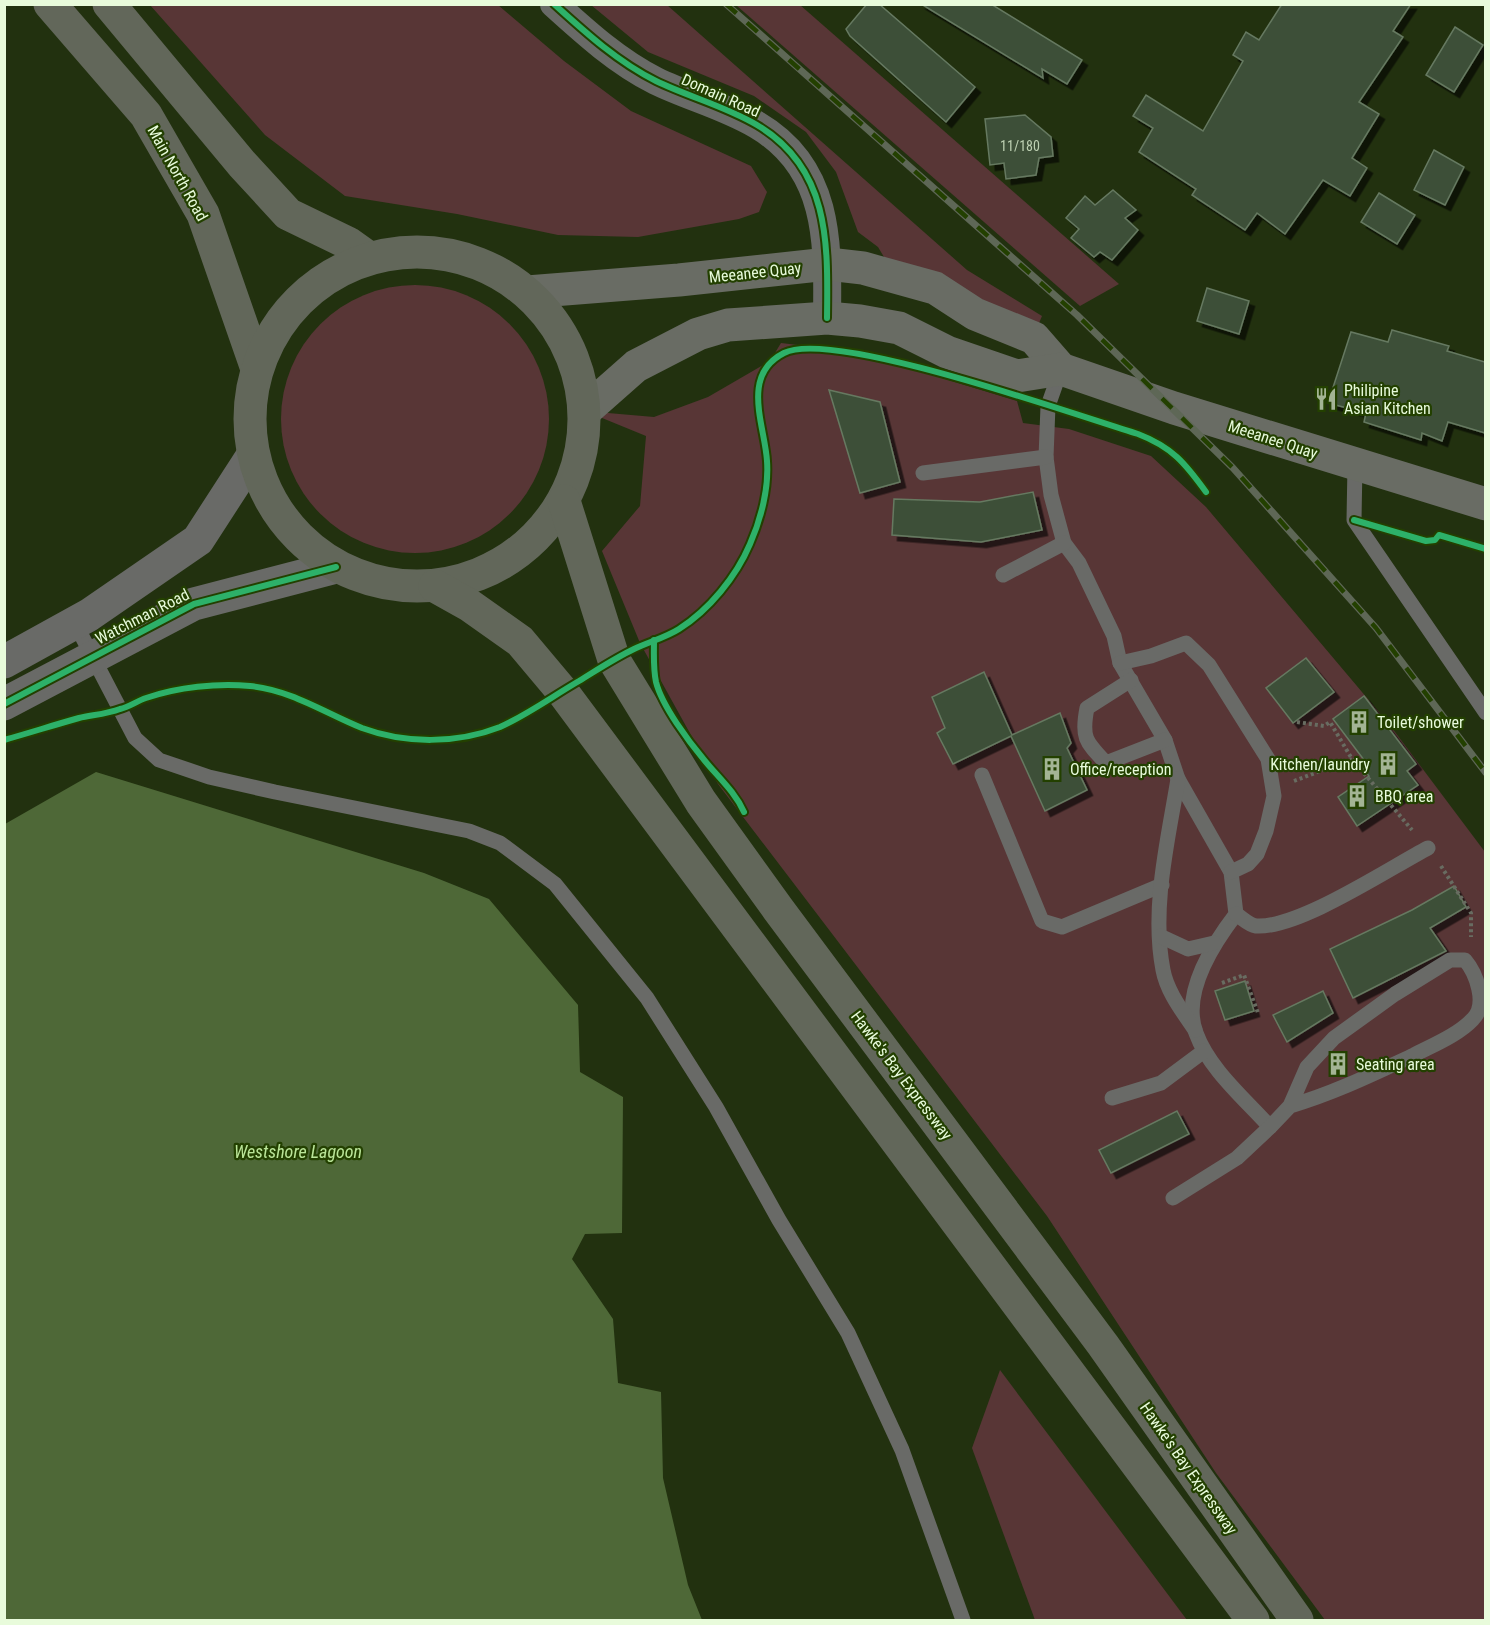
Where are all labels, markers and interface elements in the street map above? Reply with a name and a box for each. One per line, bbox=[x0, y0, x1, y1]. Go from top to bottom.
street label: Domain Road bbox=[679, 70, 763, 121]
street label: Main North Road bbox=[143, 122, 212, 224]
house number: 11/180 bbox=[1000, 138, 1040, 154]
street label: Meeanee Quay bbox=[708, 258, 802, 287]
place label: Philipine Asian Kitchen bbox=[1344, 381, 1431, 418]
restaurant icon: Philipine Asian Kitchen bbox=[1313, 386, 1339, 412]
street label: Meeanee Quay bbox=[1226, 416, 1320, 463]
street label: Watchman Road bbox=[92, 585, 192, 648]
building icon: Toilet/shower bbox=[1346, 709, 1372, 735]
place label: Toilet/shower bbox=[1377, 713, 1464, 732]
building icon: Kitchen/laundry bbox=[1375, 751, 1401, 777]
place label: Kitchen/laundry bbox=[1270, 755, 1370, 774]
building icon: Office/reception bbox=[1039, 756, 1065, 782]
place label: Office/reception bbox=[1070, 760, 1172, 779]
building icon: BBQ area bbox=[1344, 783, 1370, 809]
place label: BBQ area bbox=[1375, 787, 1433, 806]
street label: Hawke's Bay Expressway bbox=[847, 1007, 956, 1144]
building icon: Seating area bbox=[1325, 1051, 1351, 1077]
place label: Seating area bbox=[1356, 1055, 1435, 1074]
water label: Westshore Lagoon bbox=[234, 1141, 362, 1162]
street label: Hawke's Bay Expressway bbox=[1136, 1399, 1241, 1538]

